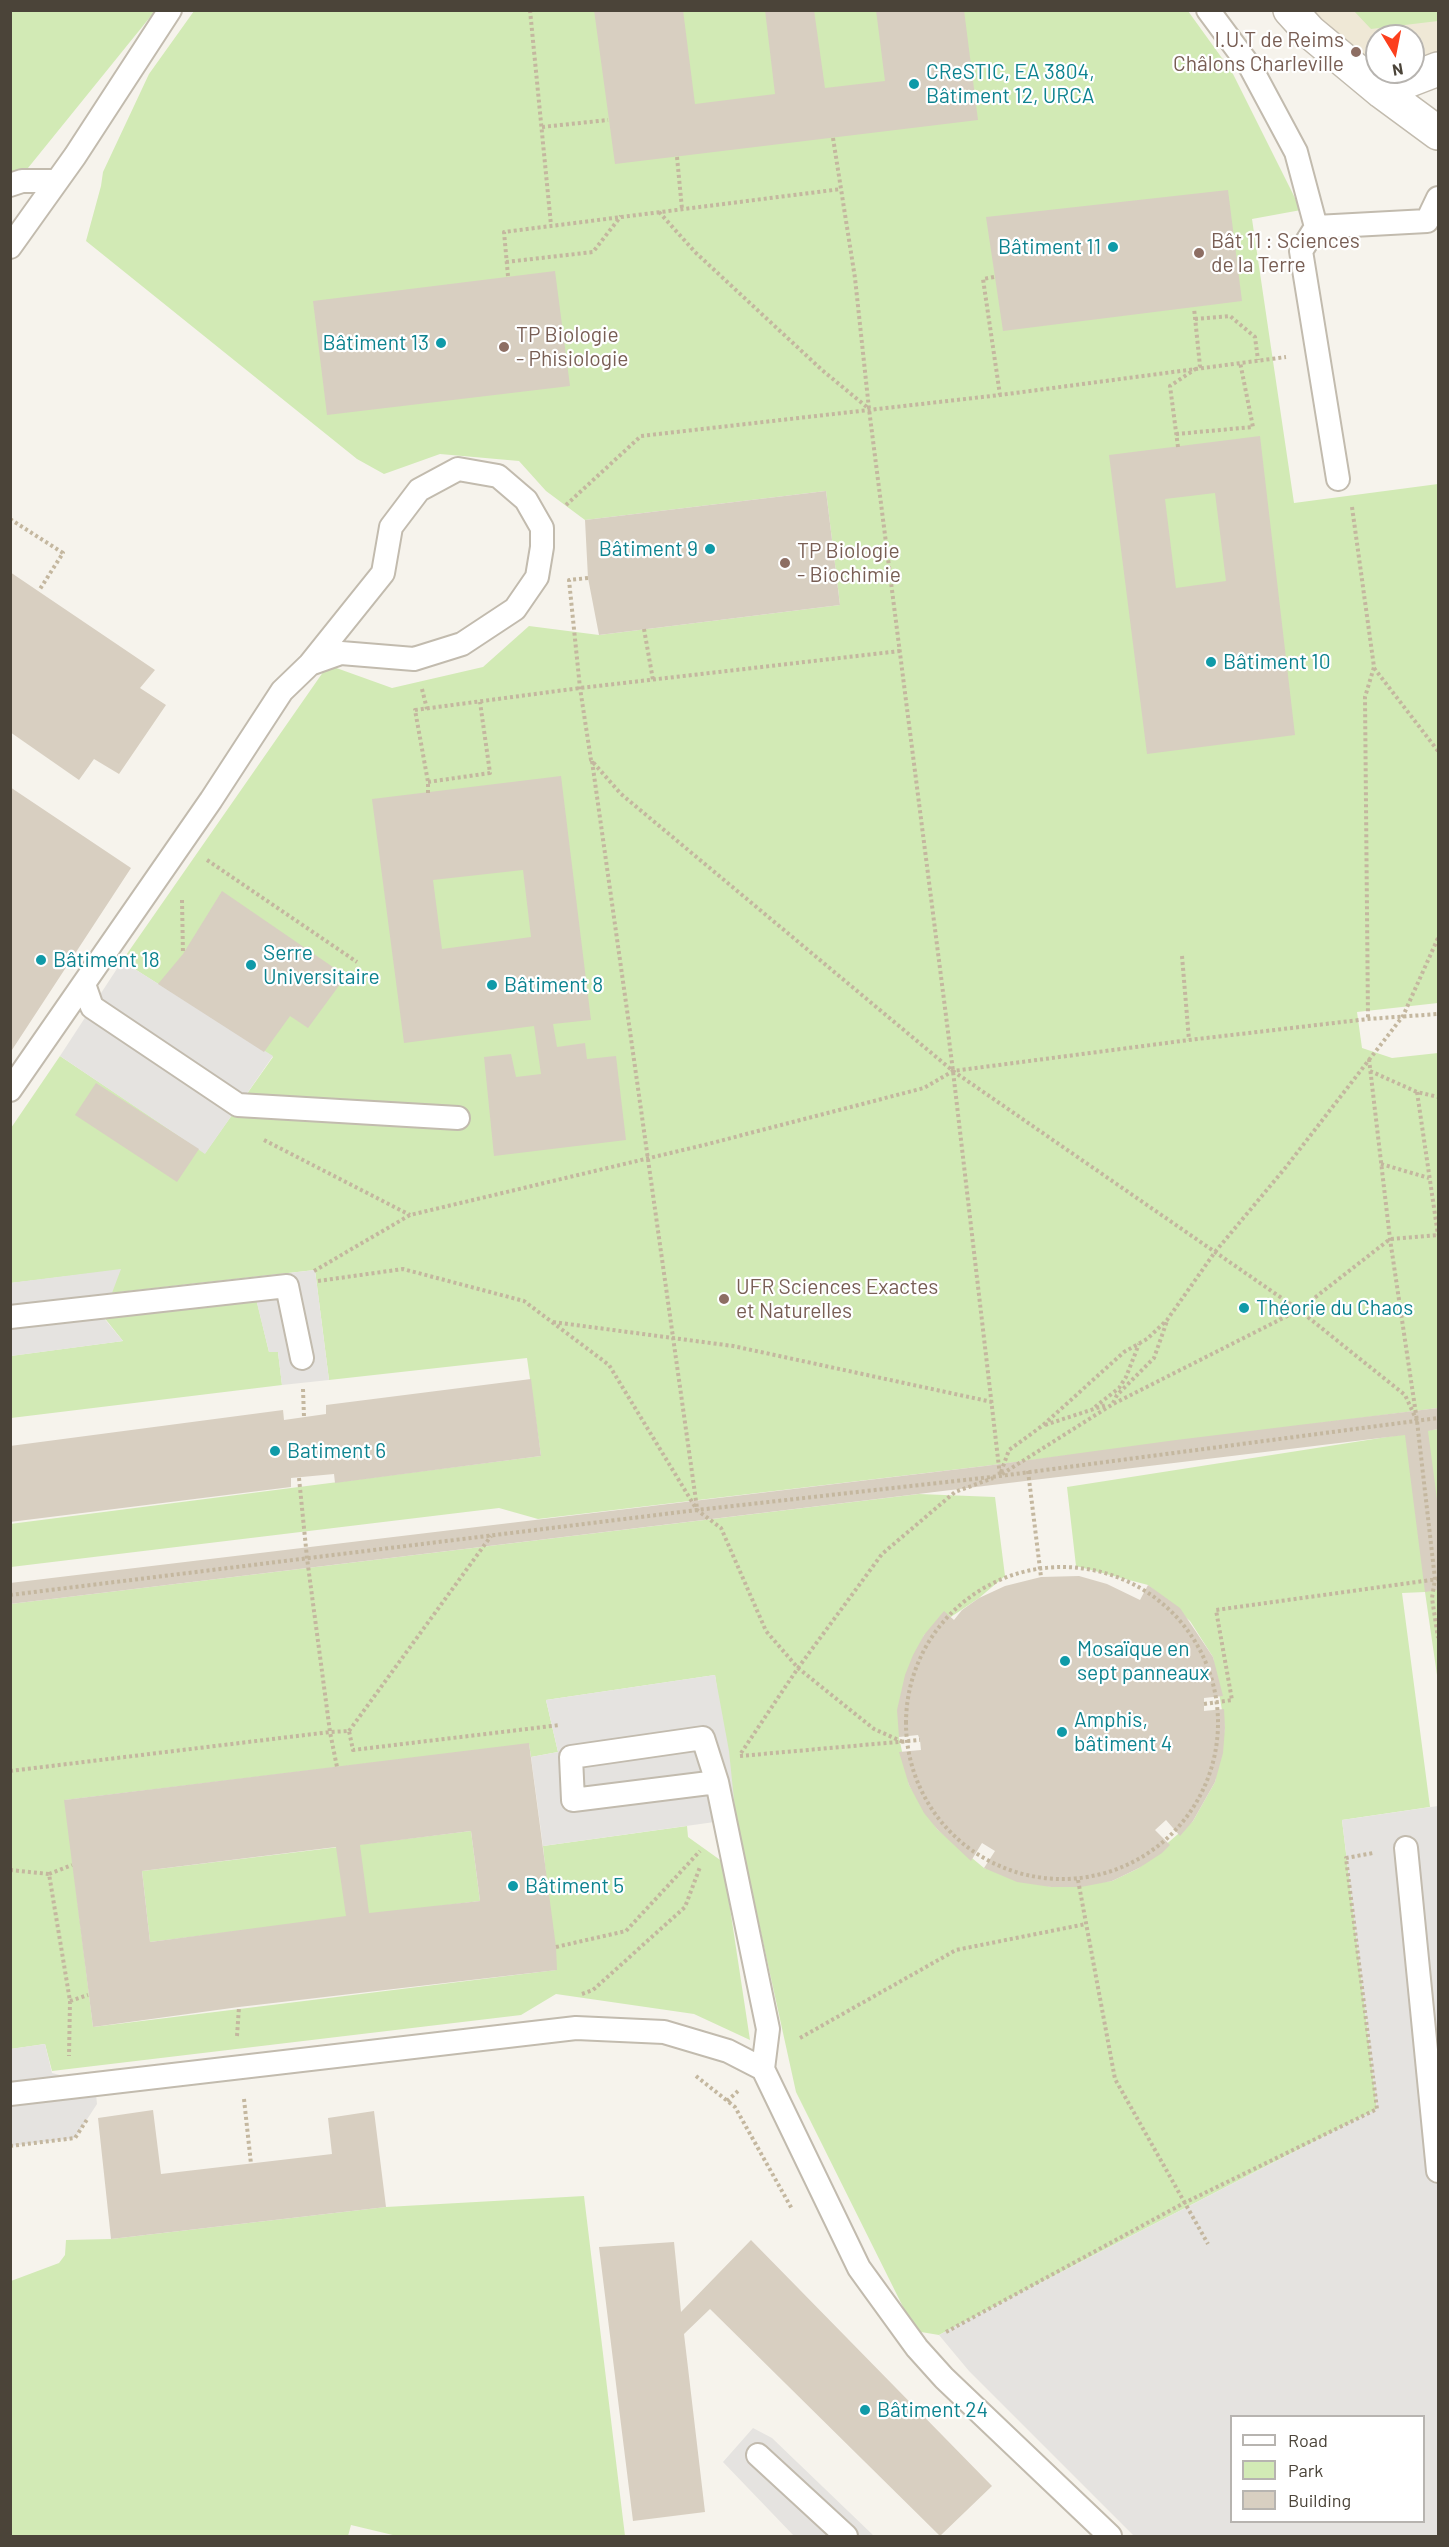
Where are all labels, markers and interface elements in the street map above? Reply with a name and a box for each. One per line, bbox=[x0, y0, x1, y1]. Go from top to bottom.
north arrow bbox=[1365, 24, 1425, 84]
place label: I.U.T de Reims Châlons Charleville bbox=[1173, 27, 1344, 77]
marker: I.U.T de Reims Châlons Charleville bbox=[1349, 45, 1363, 59]
place label: CReSTIC, EA 3804, Bâtiment 12, URCA bbox=[926, 59, 1095, 109]
text: N bbox=[1391, 60, 1405, 81]
marker: CReSTIC, EA 3804, Bâtiment 12, URCA bbox=[907, 77, 921, 91]
place label: Bât 11 : Sciences de la Terre bbox=[1211, 228, 1360, 278]
place label: Bâtiment 11 bbox=[998, 234, 1101, 260]
marker: Bâtiment 11 bbox=[1106, 240, 1120, 254]
marker: Bât 11 : Sciences de la Terre bbox=[1192, 246, 1206, 260]
place label: TP Biologie - Phisiologie bbox=[516, 322, 629, 372]
place label: Bâtiment 13 bbox=[323, 330, 429, 356]
marker: Bâtiment 13 bbox=[434, 336, 448, 350]
marker: TP Biologie - Phisiologie bbox=[497, 340, 511, 354]
place label: Bâtiment 9 bbox=[599, 536, 698, 562]
place label: TP Biologie - Biochimie bbox=[797, 538, 901, 588]
marker: Bâtiment 9 bbox=[703, 542, 717, 556]
marker: TP Biologie - Biochimie bbox=[778, 556, 792, 570]
place label: Bâtiment 10 bbox=[1223, 649, 1331, 675]
marker: Bâtiment 10 bbox=[1204, 655, 1218, 669]
place label: Serre Universitaire bbox=[263, 940, 380, 990]
place label: Bâtiment 18 bbox=[53, 947, 160, 973]
marker: Bâtiment 18 bbox=[34, 953, 48, 967]
marker: Serre Universitaire bbox=[244, 958, 258, 972]
place label: Bâtiment 8 bbox=[504, 972, 603, 998]
marker: Bâtiment 8 bbox=[485, 978, 499, 992]
place label: UFR Sciences Exactes et Naturelles bbox=[736, 1274, 938, 1324]
marker: UFR Sciences Exactes et Naturelles bbox=[717, 1292, 731, 1306]
place label: Théorie du Chaos bbox=[1256, 1295, 1413, 1321]
marker: Théorie du Chaos bbox=[1237, 1301, 1251, 1315]
place label: Batiment 6 bbox=[287, 1438, 386, 1464]
marker: Batiment 6 bbox=[268, 1444, 282, 1458]
place label: Mosaïque en sept panneaux bbox=[1077, 1636, 1210, 1686]
marker: Mosaïque en sept panneaux bbox=[1058, 1654, 1072, 1668]
place label: Amphis, bâtiment 4 bbox=[1074, 1707, 1172, 1757]
marker: Amphis, bâtiment 4 bbox=[1055, 1725, 1069, 1739]
place label: Bâtiment 5 bbox=[525, 1873, 624, 1899]
marker: Bâtiment 5 bbox=[506, 1879, 520, 1893]
place label: Bâtiment 24 bbox=[877, 2397, 988, 2423]
marker: Bâtiment 24 bbox=[858, 2403, 872, 2417]
legend bbox=[1230, 2415, 1425, 2523]
text: Road bbox=[1288, 2429, 1328, 2451]
text: Park bbox=[1288, 2459, 1323, 2481]
text: Building bbox=[1288, 2489, 1351, 2511]

